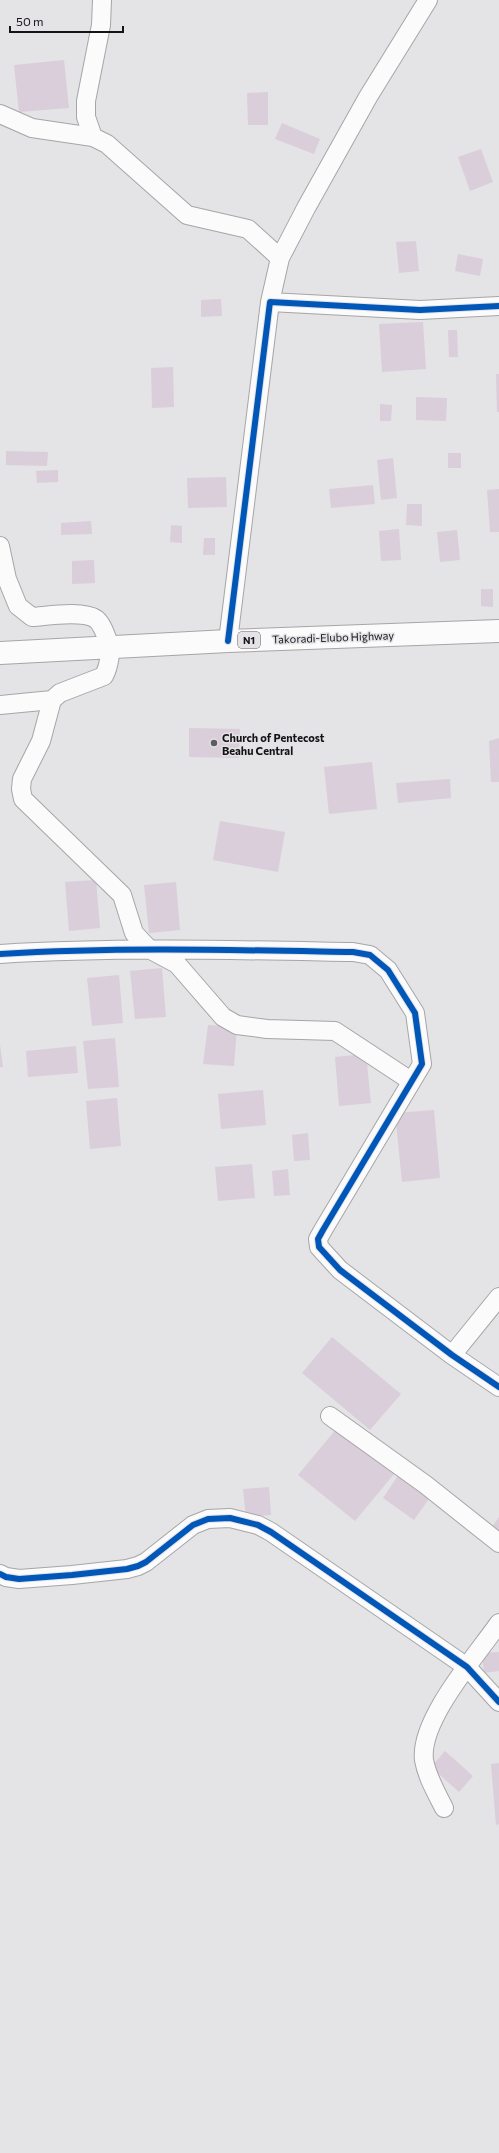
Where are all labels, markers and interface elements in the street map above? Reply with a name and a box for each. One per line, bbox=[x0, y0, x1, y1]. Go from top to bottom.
scale bar bbox=[10, 8, 123, 34]
text: 50 m bbox=[16, 14, 44, 28]
street label: Takoradi-Elubo Highway bbox=[272, 628, 394, 646]
road number: N1 bbox=[238, 632, 260, 648]
place label: Church of Pentecost Beahu Central bbox=[222, 731, 325, 757]
marker: Church of Pentecost Beahu Central bbox=[209, 738, 219, 748]

